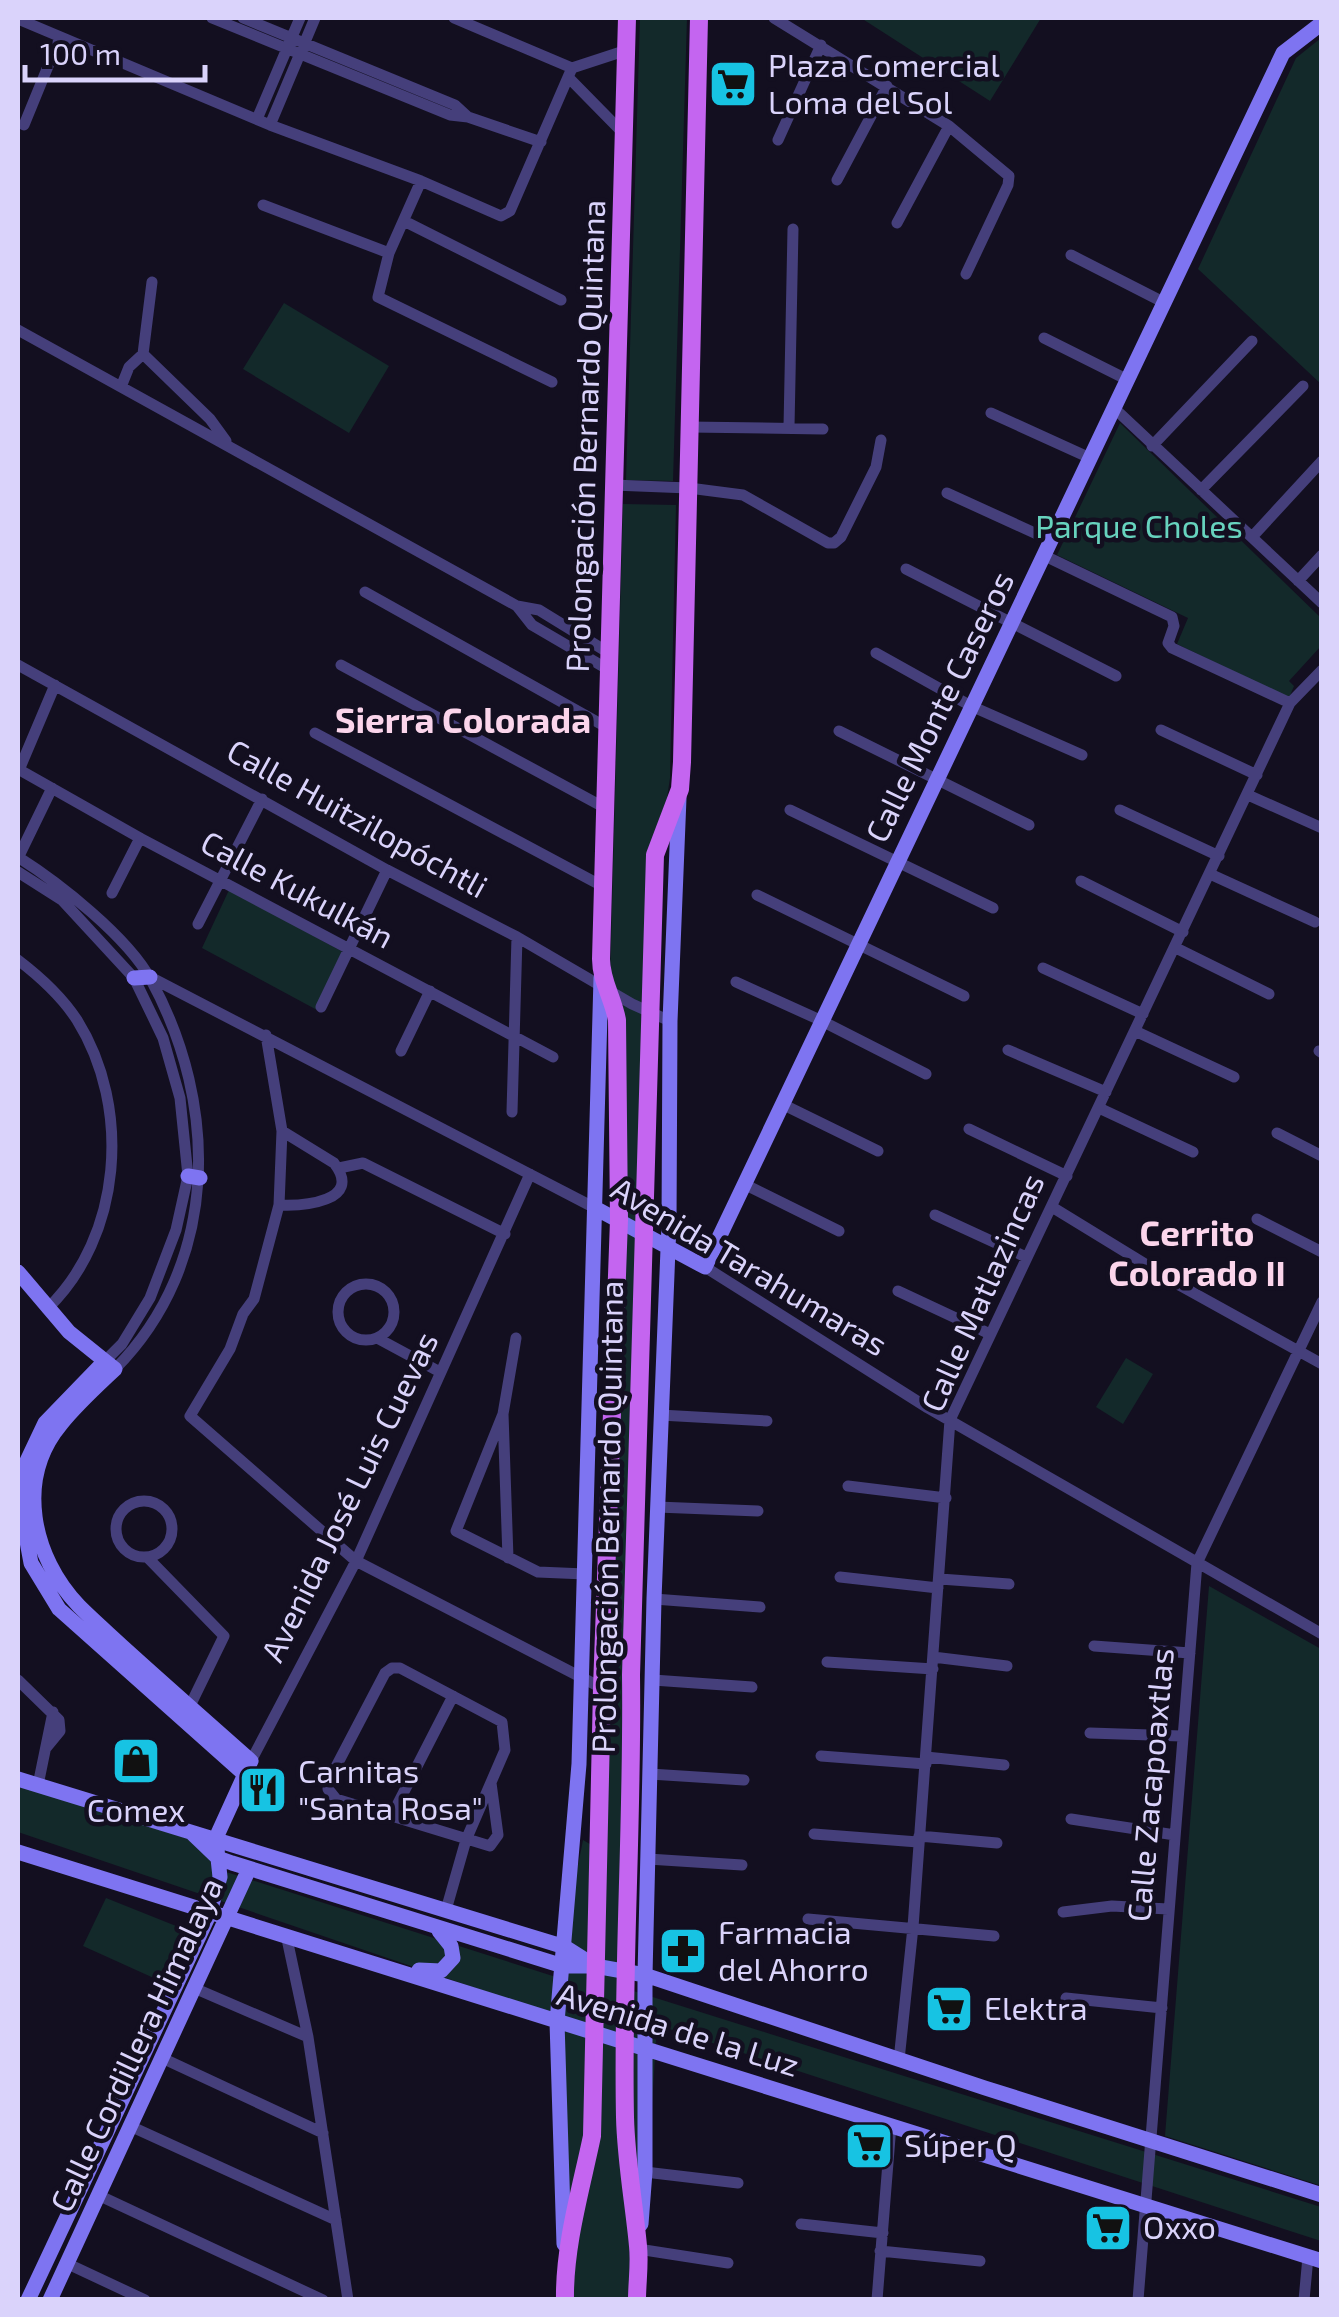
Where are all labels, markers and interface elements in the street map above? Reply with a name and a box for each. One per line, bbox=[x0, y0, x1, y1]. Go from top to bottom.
scale bar bbox=[25, 20, 205, 82]
text: 100 m bbox=[40, 35, 121, 71]
place label: Plaza Comercial Loma del Sol bbox=[768, 45, 1000, 120]
supermarket icon: Plaza Comercial Loma del Sol bbox=[707, 58, 759, 110]
street label: Prolongación Bernardo Quintana bbox=[557, 199, 612, 673]
park label: Parque Choles bbox=[1035, 506, 1243, 544]
street label: Calle Monte Caseros bbox=[856, 565, 1020, 848]
district label: Sierra Colorada bbox=[335, 698, 591, 740]
street label: Calle Huitzilopóchtli bbox=[221, 730, 495, 905]
street label: Calle Kukulkán bbox=[195, 822, 401, 955]
street label: Calle Matlazincas bbox=[912, 1167, 1051, 1417]
street label: Avenida Tarahumaras bbox=[605, 1168, 895, 1363]
district label: Cerrito Colorado II bbox=[1108, 1211, 1286, 1293]
street label: Prolongación Bernardo Quintana bbox=[583, 1280, 630, 1754]
street label: Avenida José Luis Cuevas bbox=[252, 1325, 445, 1667]
street label: Calle Zacapoaxtlas bbox=[1118, 1646, 1180, 1923]
shop icon: Comex bbox=[110, 1735, 162, 1787]
place label: Carnitas "Santa Rosa" bbox=[298, 1751, 483, 1826]
restaurant icon: Carnitas "Santa Rosa" bbox=[237, 1764, 289, 1816]
place label: Comex bbox=[87, 1790, 185, 1828]
street label: Calle Cordillera Himalaya bbox=[41, 1871, 229, 2217]
place label: Farmacia del Ahorro bbox=[718, 1912, 869, 1987]
pharmacy icon: Farmacia del Ahorro bbox=[657, 1925, 709, 1977]
street label: Avenida de la Luz bbox=[553, 1973, 804, 2083]
supermarket icon: Elektra bbox=[923, 1983, 975, 2035]
place label: Elektra bbox=[984, 1988, 1088, 2026]
supermarket icon: Súper Q bbox=[843, 2120, 895, 2172]
place label: Súper Q bbox=[904, 2125, 1017, 2164]
supermarket icon: Oxxo bbox=[1082, 2202, 1134, 2254]
place label: Oxxo bbox=[1143, 2207, 1216, 2245]

